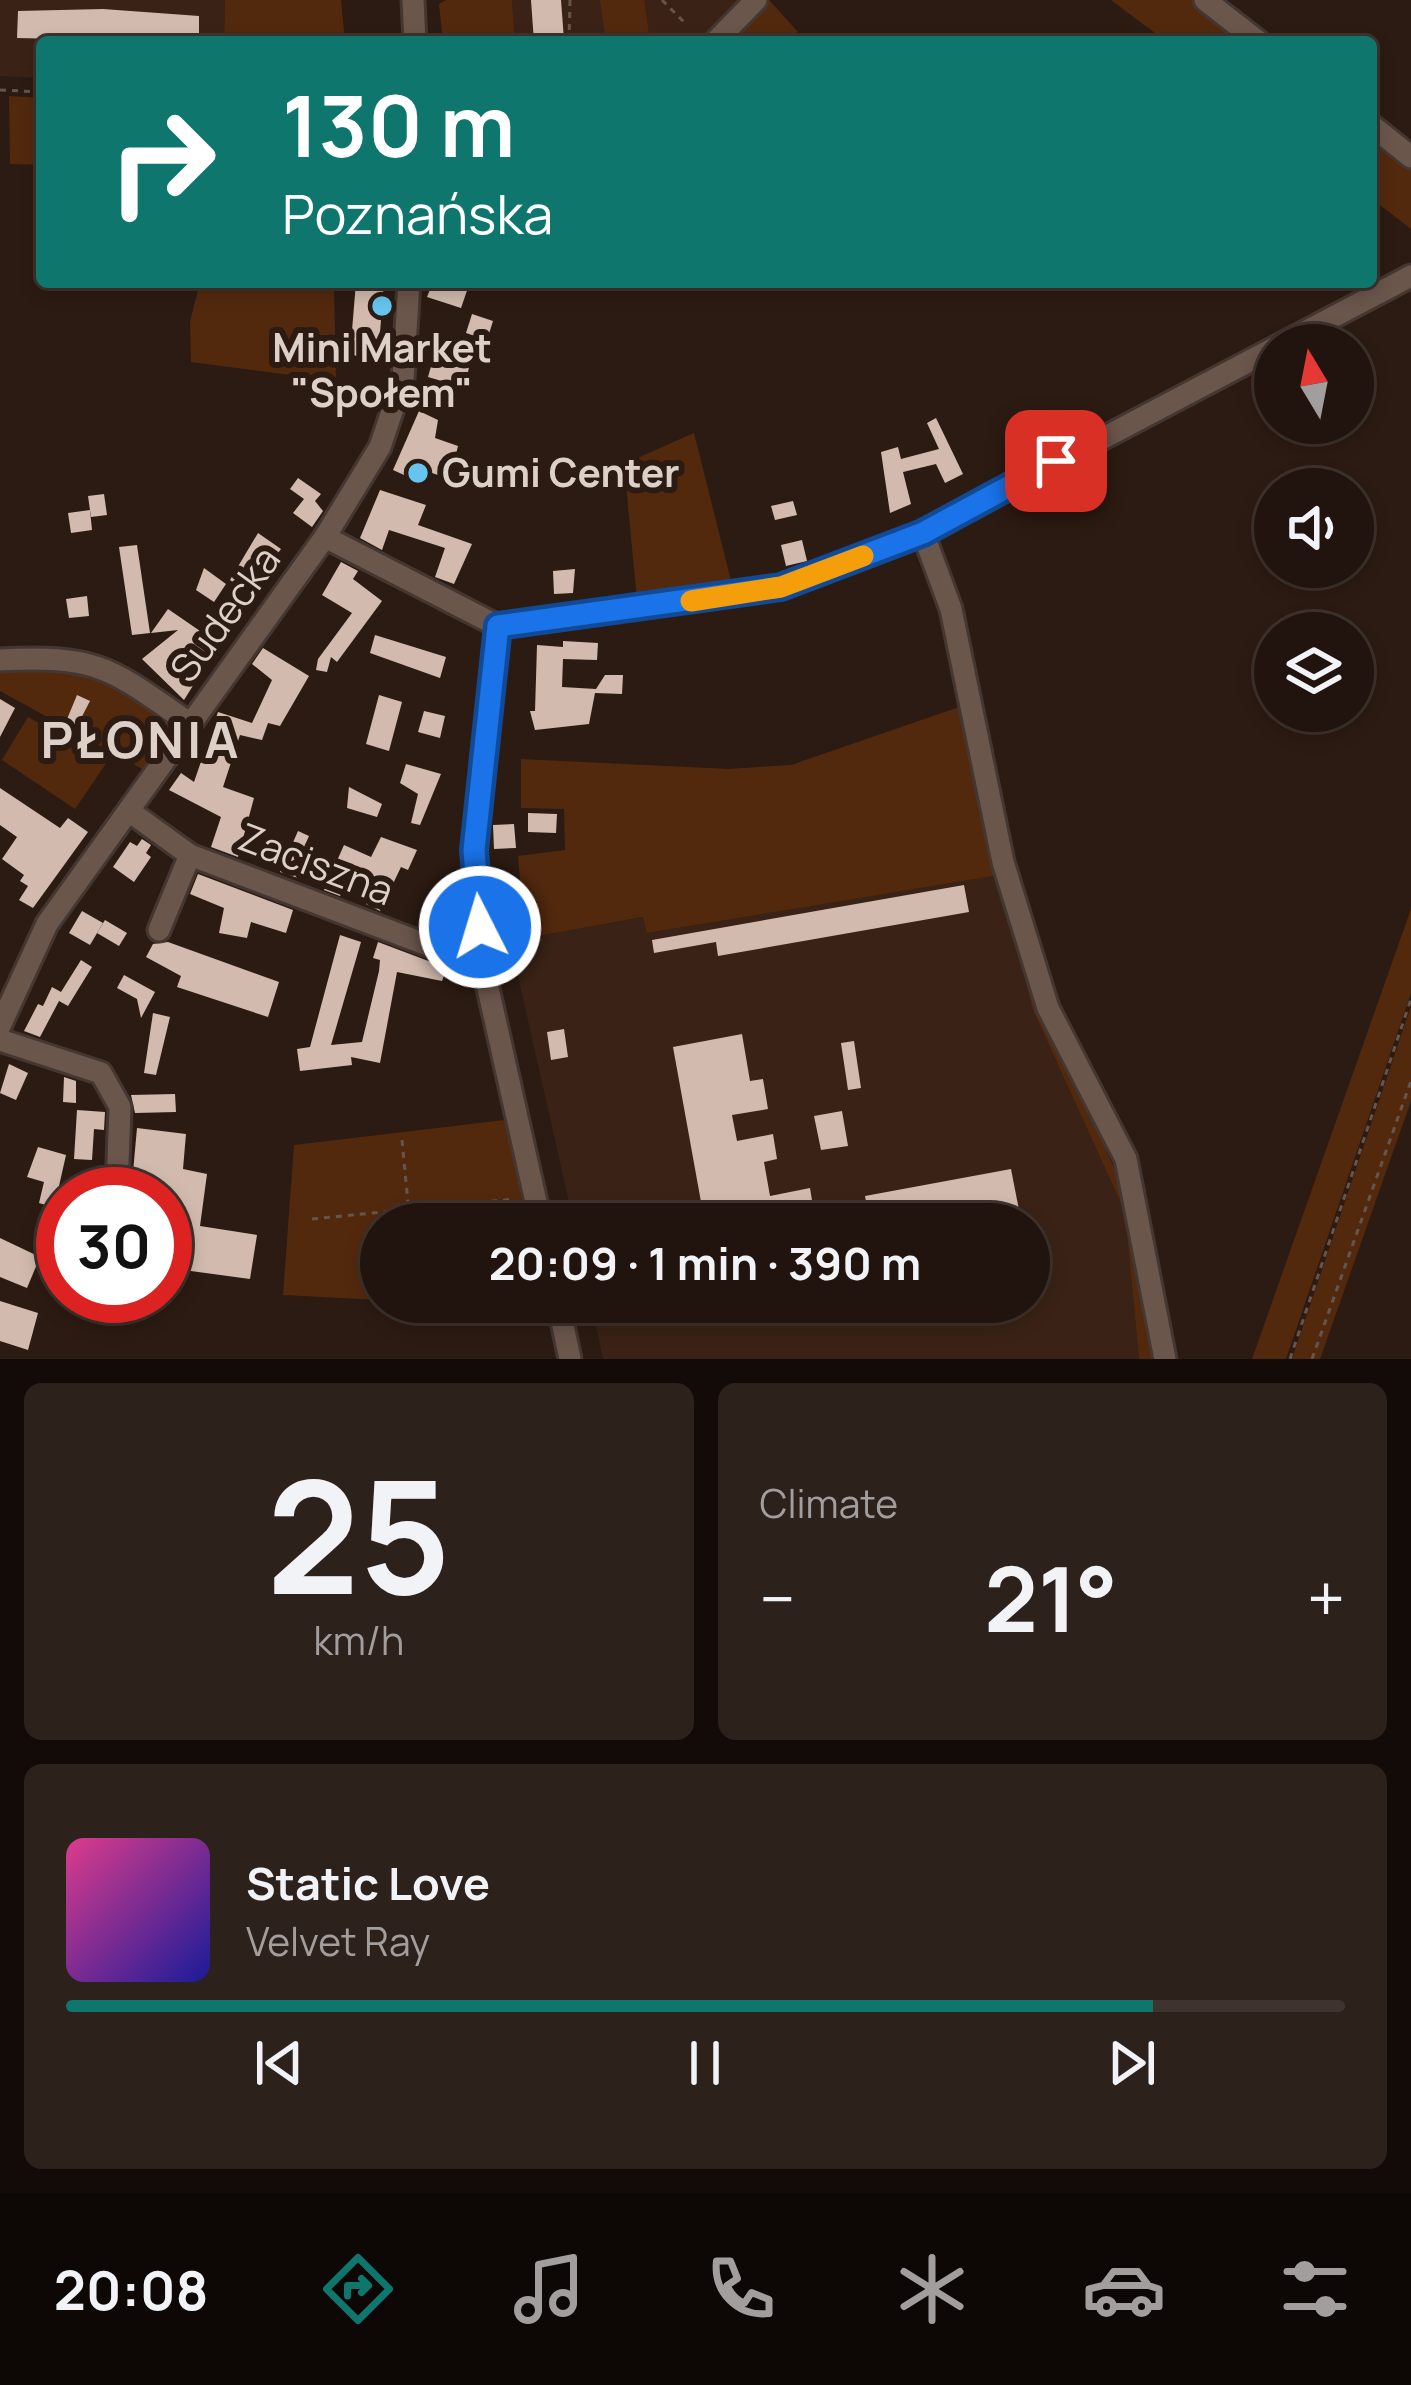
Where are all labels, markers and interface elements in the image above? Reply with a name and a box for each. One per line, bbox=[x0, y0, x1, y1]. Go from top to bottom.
text: 130 m bbox=[282, 67, 515, 182]
icon: right bbox=[84, 84, 240, 240]
text: Poznańska bbox=[282, 176, 553, 250]
marker: Mini Market "Społem" bbox=[369, 293, 395, 319]
place label: Mini Market "Społem" bbox=[272, 320, 492, 419]
north arrow bbox=[1254, 324, 1374, 444]
map controls bbox=[1254, 324, 1374, 732]
pin bbox=[1005, 410, 1107, 512]
icon: arrive bbox=[1023, 428, 1089, 494]
place label: Gumi Center bbox=[442, 445, 680, 499]
marker: Gumi Center bbox=[405, 460, 431, 486]
button: sound bbox=[1254, 468, 1374, 588]
street label: Sudecka bbox=[157, 535, 292, 692]
button: layers bbox=[1254, 612, 1374, 732]
district label: PŁONIA bbox=[41, 704, 241, 773]
street label: Zaciszna bbox=[231, 809, 402, 917]
position arrow bbox=[417, 864, 543, 990]
speed limit sign: 30 bbox=[36, 1167, 192, 1323]
text: 20:09 · 1 min · 390 m bbox=[489, 1232, 921, 1294]
text: 25 bbox=[267, 1428, 451, 1641]
text: Climate bbox=[760, 1476, 898, 1530]
text: 21° bbox=[984, 1536, 1118, 1659]
text: − bbox=[760, 1553, 795, 1643]
text: + bbox=[1307, 1553, 1345, 1643]
text: km/h bbox=[313, 1613, 404, 1667]
text: Static Love bbox=[246, 1852, 490, 1914]
text: Velvet Ray bbox=[246, 1914, 430, 1968]
icon: previous bbox=[246, 2030, 312, 2096]
icon: pause bbox=[672, 2030, 738, 2096]
icon: next bbox=[1099, 2030, 1165, 2096]
icon: directions bbox=[316, 2247, 400, 2331]
icon: music bbox=[507, 2247, 591, 2331]
icon: phone bbox=[699, 2247, 783, 2331]
icon: climate bbox=[890, 2247, 974, 2331]
icon: car bbox=[1082, 2247, 1166, 2331]
icon: filters bbox=[1273, 2247, 1357, 2331]
text: 20:08 bbox=[54, 2252, 209, 2326]

